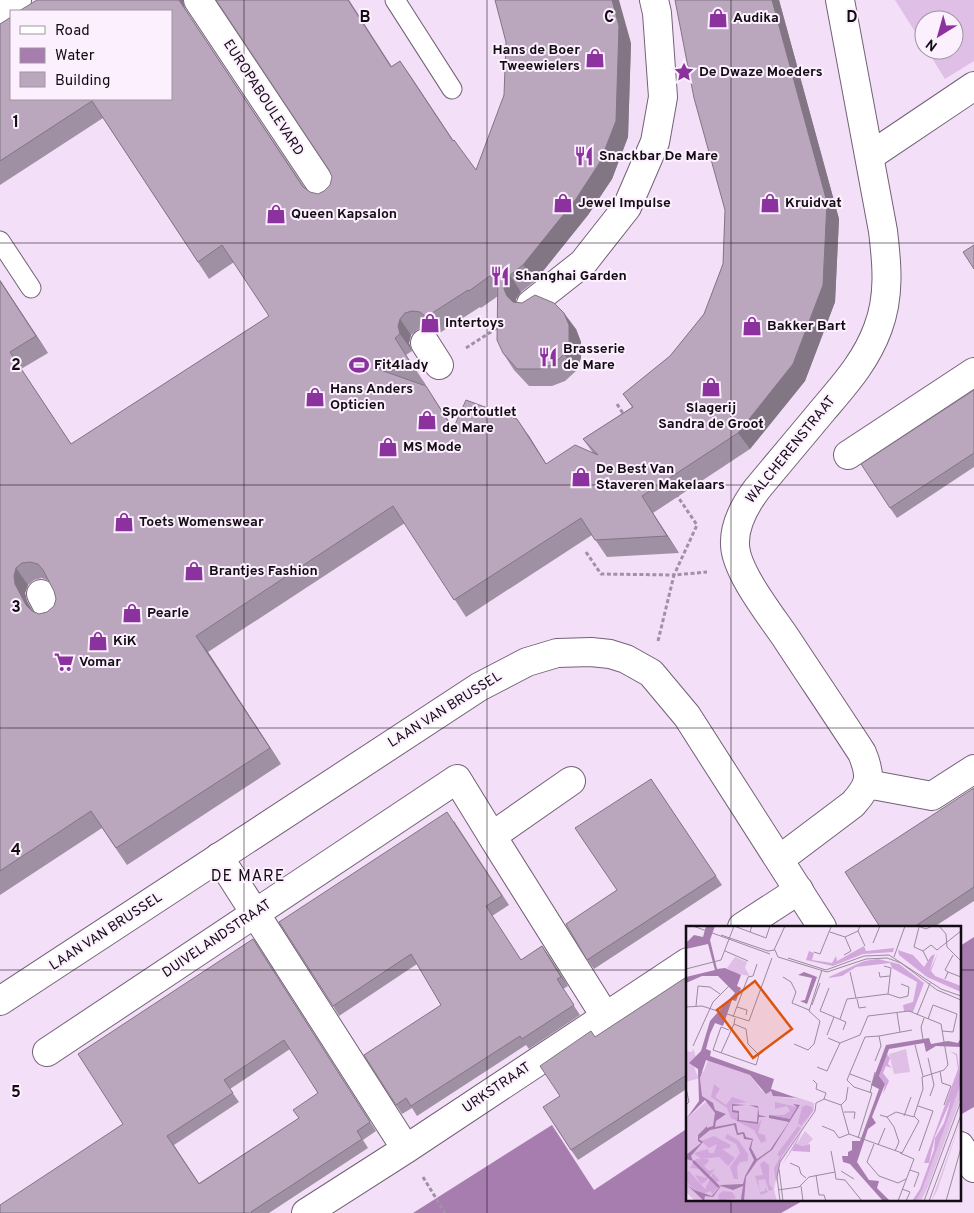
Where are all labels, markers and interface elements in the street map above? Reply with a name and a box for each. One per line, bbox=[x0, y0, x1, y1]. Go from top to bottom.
shop icon: Audika bbox=[707, 7, 729, 29]
text: B bbox=[359, 8, 371, 28]
text: C bbox=[604, 8, 614, 28]
text: D bbox=[846, 8, 858, 28]
legend bbox=[10, 10, 172, 100]
place label: Audika bbox=[733, 10, 779, 27]
north arrow bbox=[914, 10, 964, 60]
text: Road bbox=[55, 22, 90, 41]
text: N bbox=[923, 34, 941, 54]
street label: EUROPABOULEVARD bbox=[219, 37, 307, 159]
place label: Hans de Boer Tweewielers bbox=[493, 42, 580, 75]
text: Water bbox=[55, 47, 95, 66]
shop icon: Hans de Boer Tweewielers bbox=[584, 47, 606, 69]
place icon: De Dwaze Moeders bbox=[673, 61, 695, 83]
place label: De Dwaze Moeders bbox=[699, 64, 823, 81]
text: Building bbox=[55, 72, 110, 91]
text: 1 bbox=[13, 113, 19, 133]
restaurant icon: Snackbar De Mare bbox=[573, 145, 595, 167]
place label: Snackbar De Mare bbox=[599, 148, 718, 165]
shop icon: Jewel Impulse bbox=[552, 192, 574, 214]
shop icon: Kruidvat bbox=[759, 192, 781, 214]
place label: Jewel Impulse bbox=[578, 195, 671, 212]
place label: Kruidvat bbox=[785, 195, 842, 212]
shop icon: Queen Kapsalon bbox=[265, 203, 287, 225]
place label: Queen Kapsalon bbox=[291, 206, 397, 223]
restaurant icon: Shanghai Garden bbox=[489, 265, 511, 287]
place label: Shanghai Garden bbox=[515, 268, 627, 285]
shop icon: Intertoys bbox=[419, 312, 441, 334]
place label: Intertoys bbox=[445, 315, 504, 332]
shop icon: Bakker Bart bbox=[741, 315, 763, 337]
place label: Bakker Bart bbox=[767, 318, 846, 335]
place label: Brasserie de Mare bbox=[563, 341, 625, 374]
restaurant icon: Brasserie de Mare bbox=[537, 346, 559, 368]
sports icon: Fit4lady bbox=[348, 354, 370, 376]
text: 2 bbox=[11, 356, 21, 376]
place label: Fit4lady bbox=[374, 357, 429, 374]
shop icon: Slagerij Sandra de Groot bbox=[700, 376, 722, 398]
place label: Hans Anders Opticien bbox=[330, 381, 413, 414]
shop icon: Hans Anders Opticien bbox=[304, 386, 326, 408]
street label: WALCHERENSTRAAT bbox=[742, 393, 840, 507]
place label: Slagerij Sandra de Groot bbox=[658, 400, 764, 433]
place label: Sportoutlet de Mare bbox=[442, 404, 517, 437]
shop icon: Sportoutlet de Mare bbox=[416, 409, 438, 431]
shop icon: MS Mode bbox=[377, 436, 399, 458]
place label: MS Mode bbox=[403, 439, 462, 456]
place label: De Best Van Staveren Makelaars bbox=[596, 461, 725, 494]
shop icon: De Best Van Staveren Makelaars bbox=[570, 466, 592, 488]
shop icon: Toets Womenswear bbox=[113, 511, 135, 533]
place label: Toets Womenswear bbox=[139, 514, 264, 531]
shop icon: Brantjes Fashion bbox=[183, 560, 205, 582]
place label: Brantjes Fashion bbox=[209, 563, 318, 580]
text: 3 bbox=[11, 598, 21, 618]
shop icon: Pearle bbox=[121, 602, 143, 624]
place label: Pearle bbox=[147, 605, 189, 622]
shop icon: KiK bbox=[87, 630, 109, 652]
place label: KiK bbox=[113, 633, 137, 650]
supermarket icon: Vomar bbox=[53, 651, 75, 673]
place label: Vomar bbox=[79, 654, 121, 671]
street label: LAAN VAN BRUSSEL bbox=[385, 668, 505, 752]
text: 4 bbox=[11, 841, 21, 861]
district label: DE MARE bbox=[211, 867, 285, 887]
street label: LAAN VAN BRUSSEL bbox=[47, 889, 166, 975]
street label: DUIVELANDSTRAAT bbox=[159, 896, 275, 982]
inset map bbox=[686, 926, 962, 1200]
street label: URKSTRAAT bbox=[460, 1059, 534, 1117]
text: 5 bbox=[11, 1083, 21, 1103]

